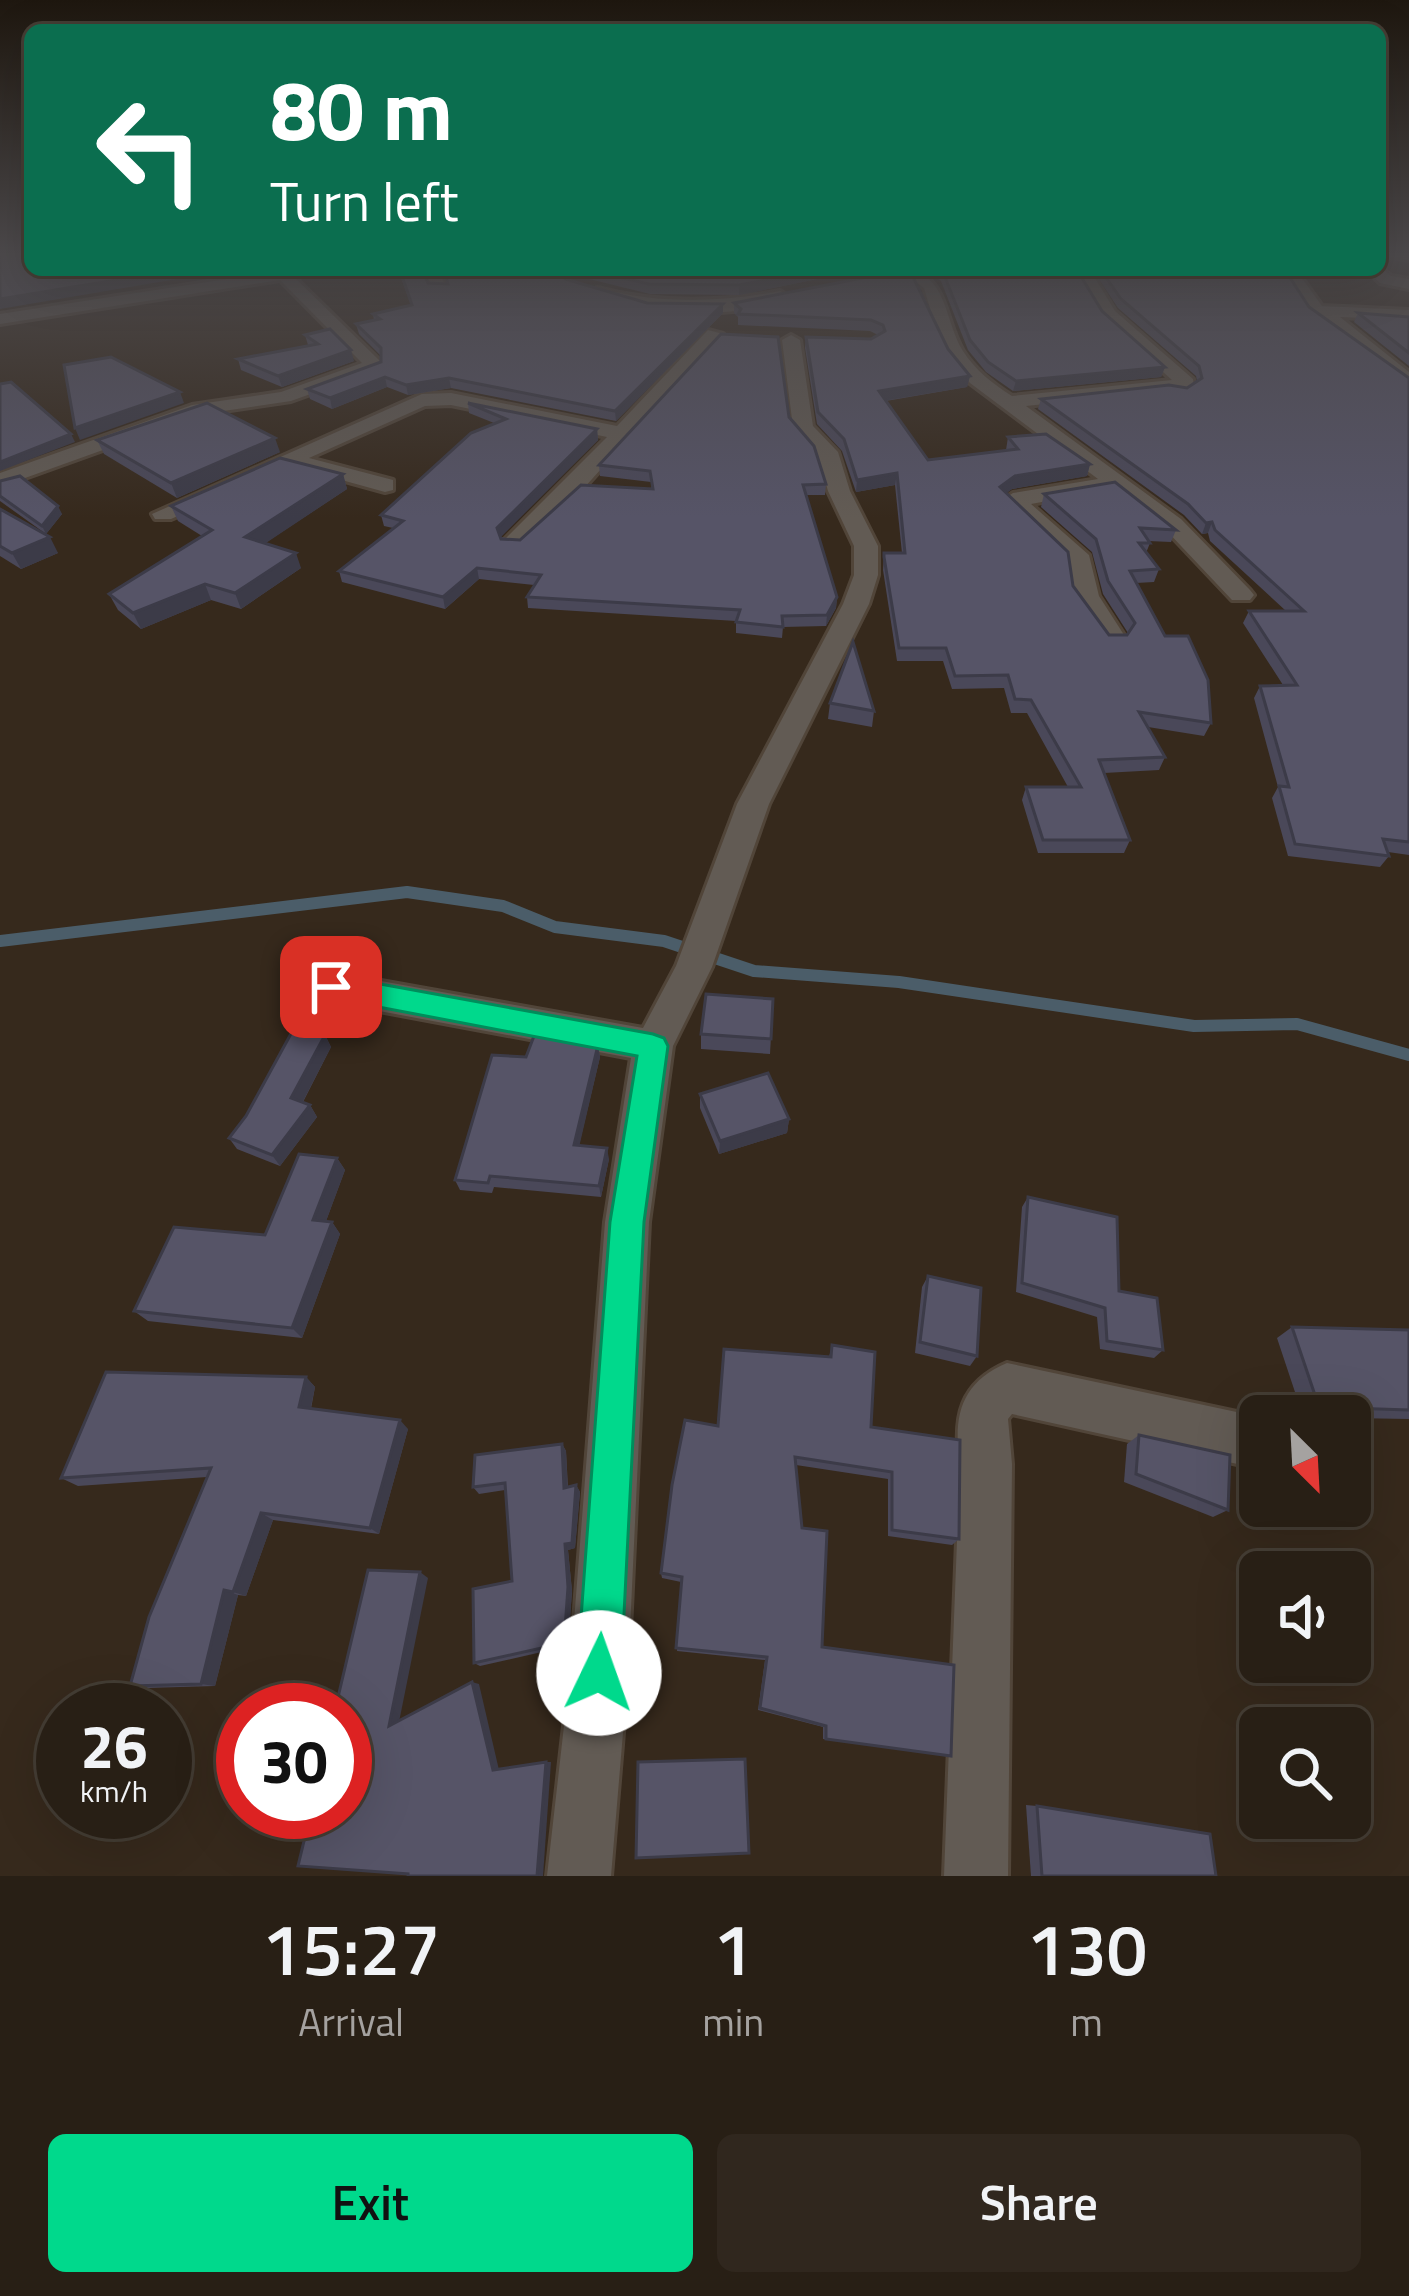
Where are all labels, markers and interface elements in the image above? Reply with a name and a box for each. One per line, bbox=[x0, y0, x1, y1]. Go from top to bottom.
text: 80 m bbox=[270, 45, 453, 173]
icon: left bbox=[72, 72, 228, 228]
text: Turn left bbox=[270, 160, 459, 242]
pin bbox=[280, 936, 382, 1038]
icon: arrive bbox=[298, 954, 364, 1020]
north arrow bbox=[1239, 1395, 1371, 1527]
map controls bbox=[1239, 1395, 1371, 1839]
button: sound bbox=[1239, 1551, 1371, 1683]
position arrow bbox=[536, 1610, 662, 1736]
speed limit sign: 30 bbox=[216, 1683, 372, 1839]
text: 26 bbox=[80, 1700, 148, 1791]
button: search bbox=[1239, 1707, 1371, 1839]
text: km/h bbox=[80, 1768, 148, 1814]
text: 15:27 bbox=[262, 1893, 440, 2003]
text: 1 bbox=[713, 1893, 753, 2003]
text: 130 bbox=[1026, 1893, 1147, 2003]
text: Arrival bbox=[298, 1992, 404, 2051]
text: min bbox=[702, 1992, 764, 2051]
text: m bbox=[1070, 1992, 1103, 2051]
button: Exit bbox=[48, 2134, 693, 2272]
button: Share bbox=[717, 2134, 1361, 2272]

